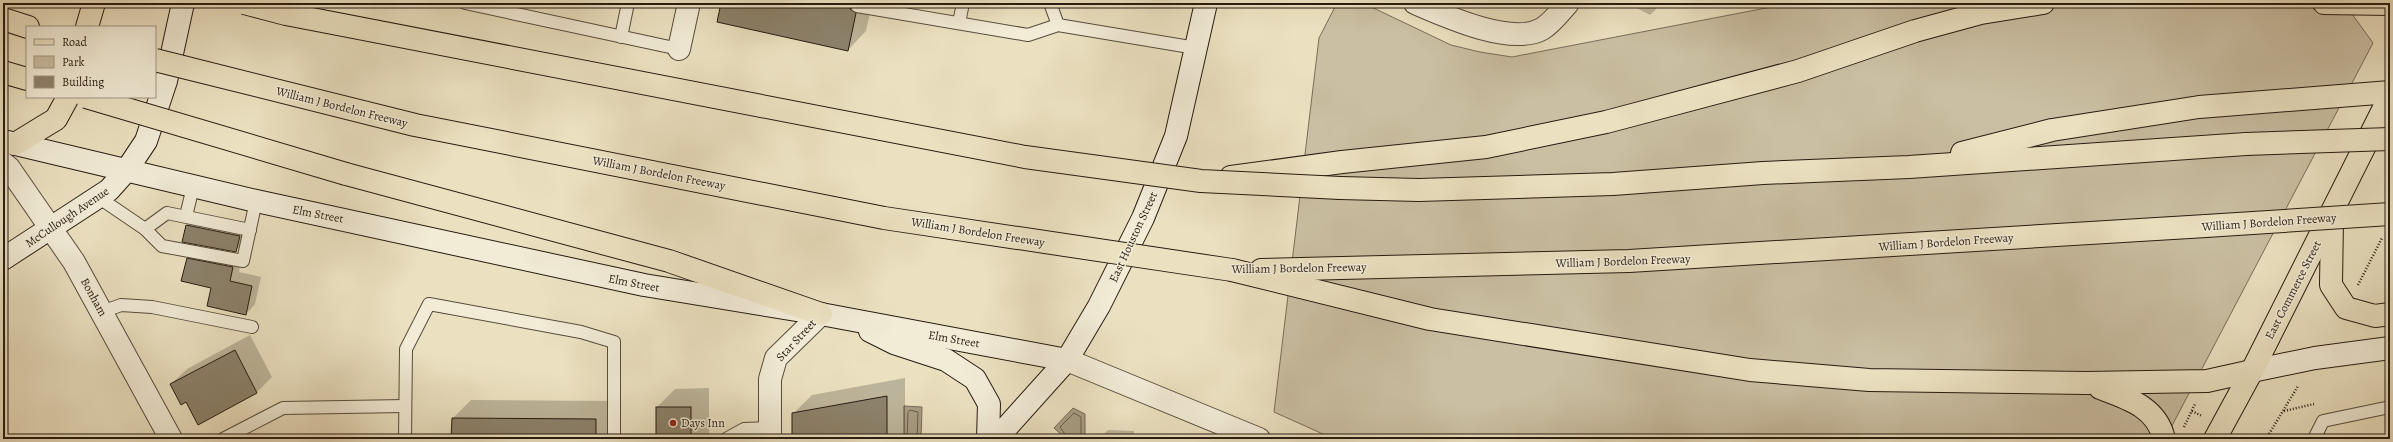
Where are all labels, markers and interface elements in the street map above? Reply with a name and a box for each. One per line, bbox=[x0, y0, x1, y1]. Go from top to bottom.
legend bbox=[26, 26, 156, 98]
text: Road bbox=[62, 34, 88, 50]
text: Park bbox=[62, 54, 85, 70]
text: Building bbox=[62, 74, 104, 90]
street label: William J Bordelon Freeway bbox=[274, 83, 410, 131]
street label: William J Bordelon Freeway bbox=[590, 152, 727, 194]
street label: McCullough Avenue bbox=[22, 183, 112, 251]
street label: East Houston Street bbox=[1105, 189, 1161, 285]
street label: Elm Street bbox=[291, 201, 345, 227]
street label: William J Bordelon Freeway bbox=[2200, 209, 2337, 235]
street label: William J Bordelon Freeway bbox=[909, 213, 1046, 251]
street label: William J Bordelon Freeway bbox=[1877, 229, 2014, 255]
street label: East Commerce Street bbox=[2261, 238, 2325, 342]
street label: William J Bordelon Freeway bbox=[1554, 251, 1691, 271]
street label: William J Bordelon Freeway bbox=[1230, 259, 1367, 277]
street label: Elm Street bbox=[607, 270, 661, 296]
street label: Bonham bbox=[77, 275, 111, 319]
street label: Star Street bbox=[772, 315, 820, 365]
street label: Elm Street bbox=[927, 327, 981, 351]
place label: Days Inn bbox=[681, 415, 725, 431]
marker: Days Inn bbox=[668, 418, 678, 428]

